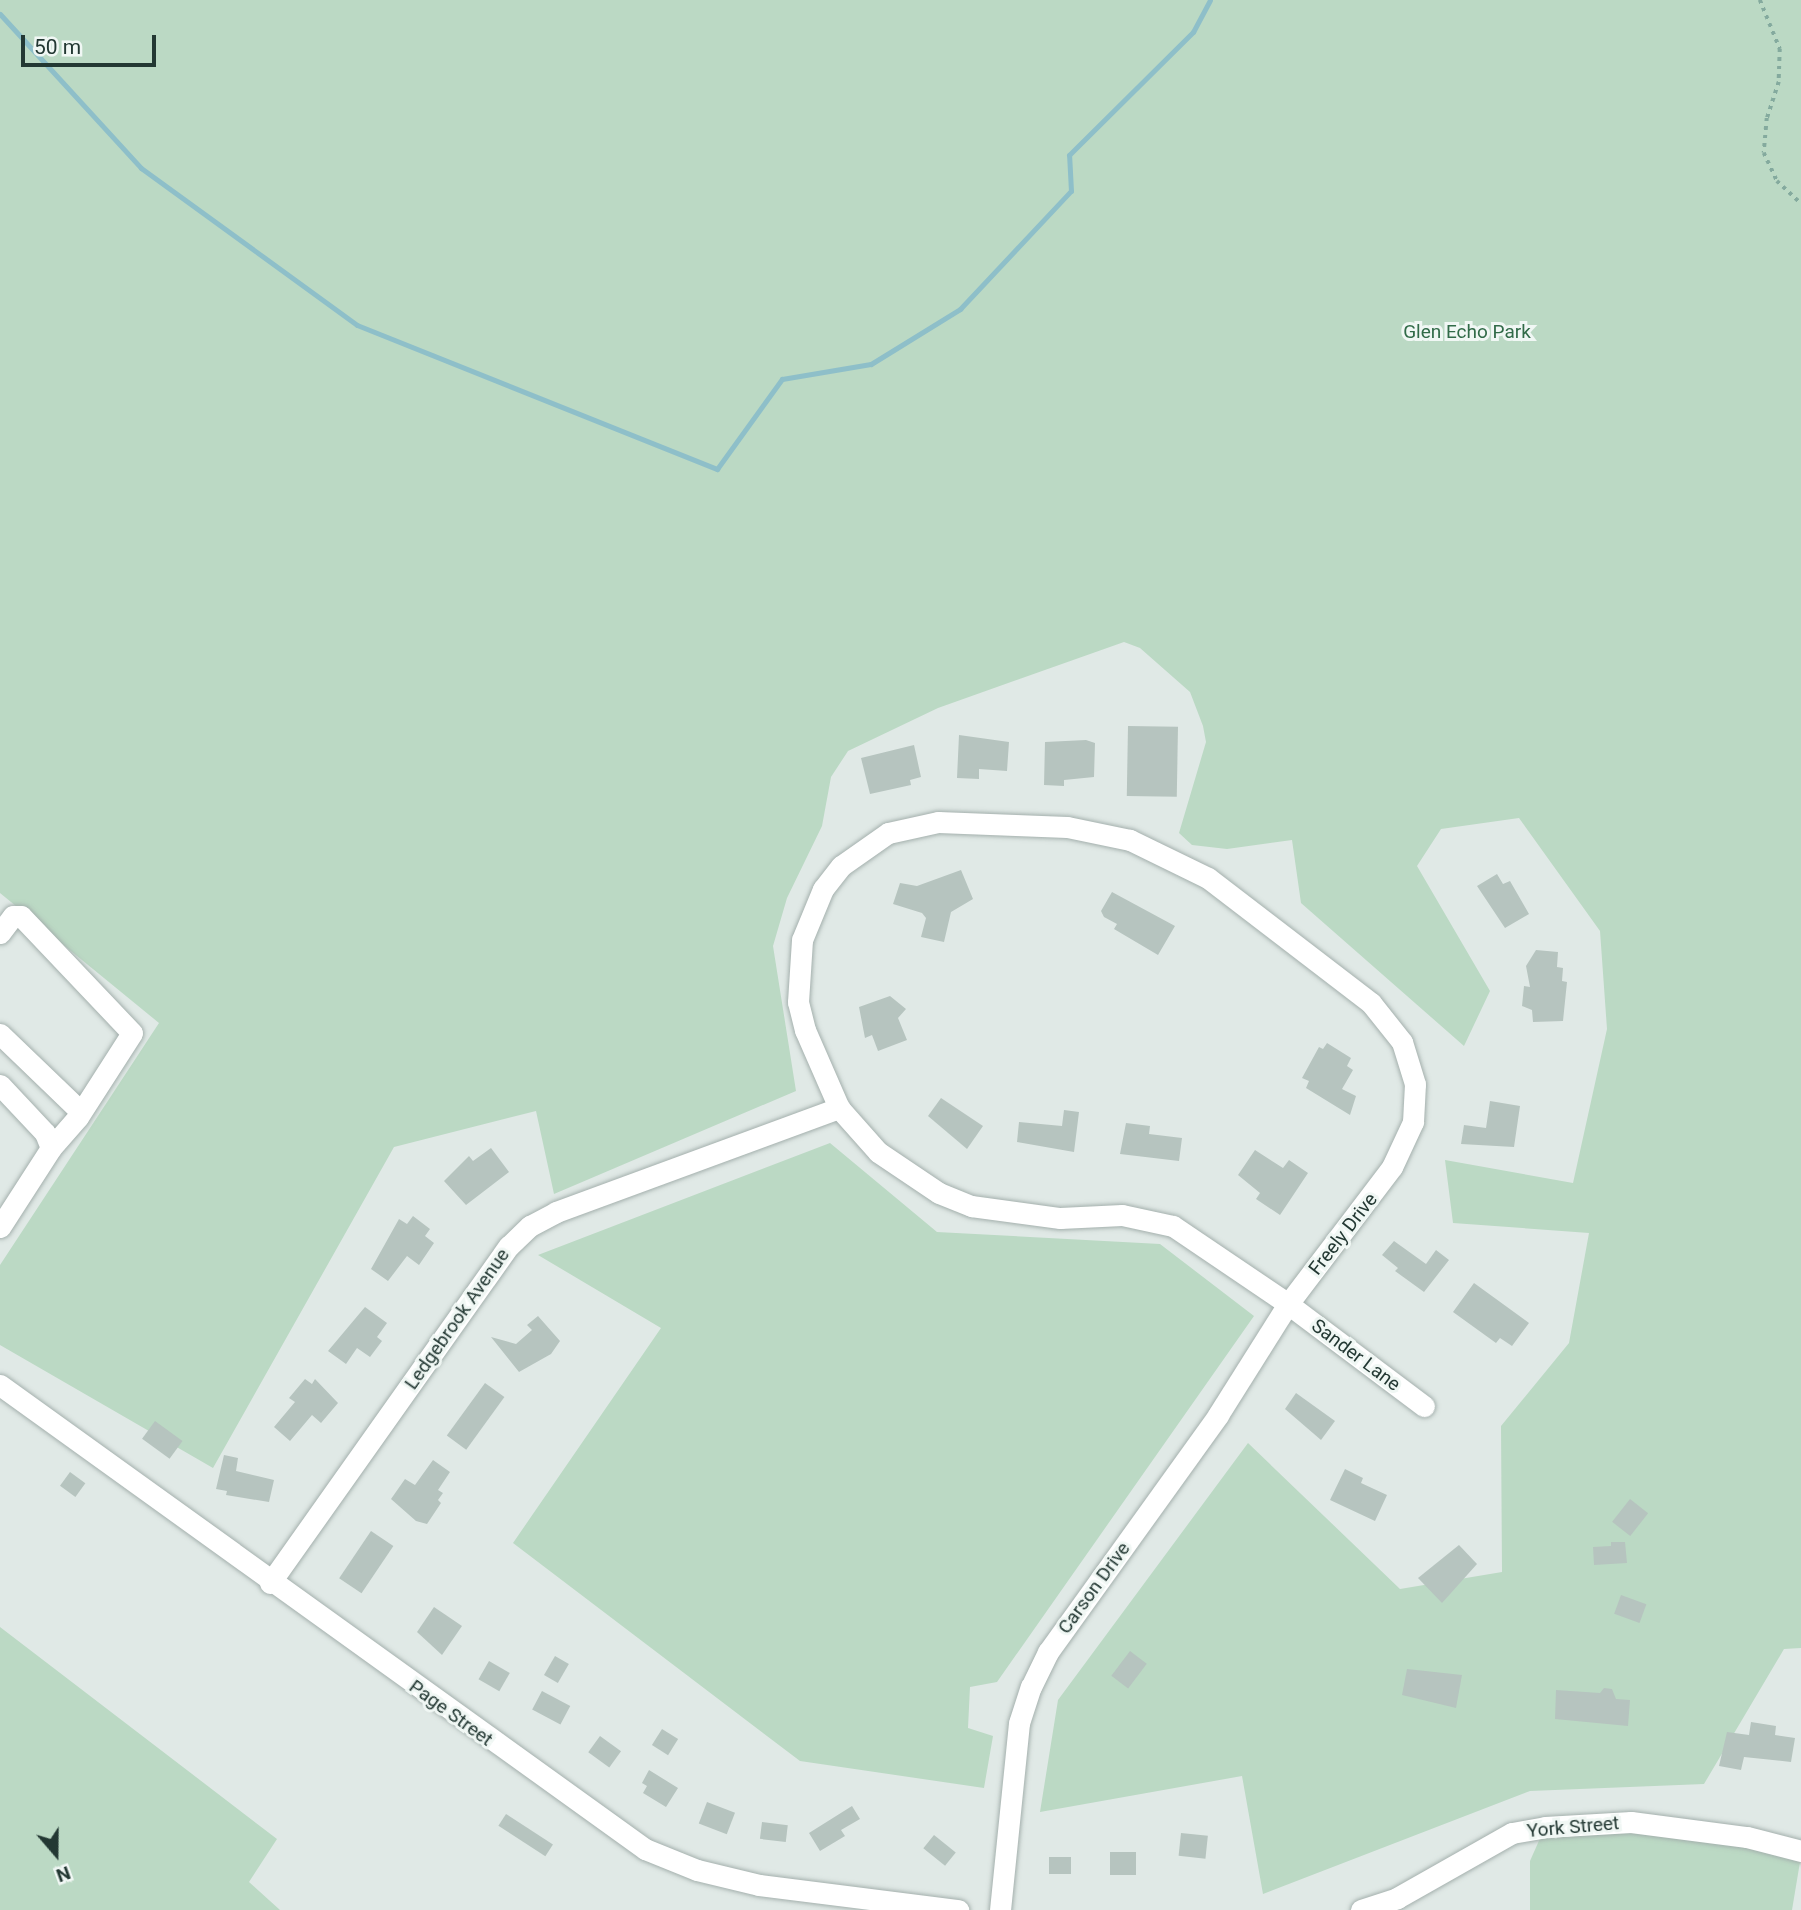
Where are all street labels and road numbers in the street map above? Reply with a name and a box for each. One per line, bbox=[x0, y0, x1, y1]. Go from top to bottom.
street label: Freely Drive bbox=[1304, 1188, 1382, 1280]
street label: Ledgebrook Avenue bbox=[400, 1244, 514, 1394]
street label: Sander Lane bbox=[1307, 1314, 1405, 1396]
street label: Carson Drive bbox=[1053, 1538, 1135, 1638]
street label: Page Street bbox=[405, 1675, 497, 1751]
street label: York Street bbox=[1526, 1812, 1620, 1842]

